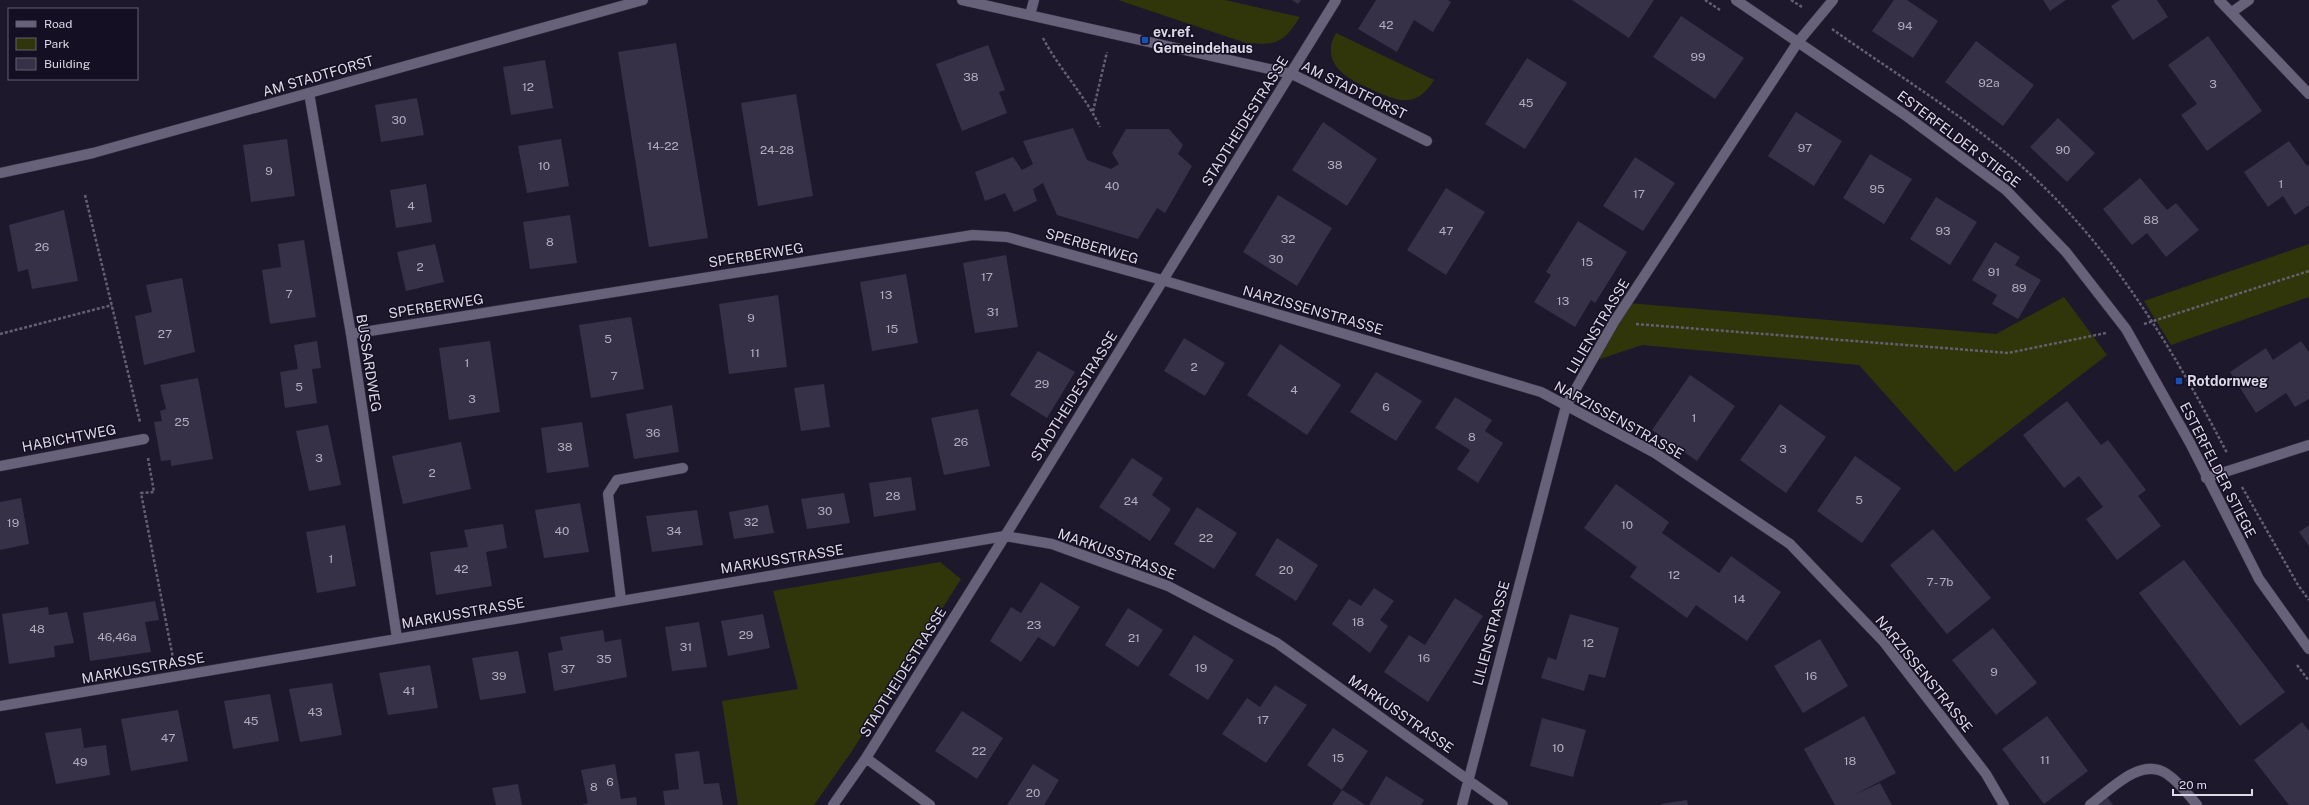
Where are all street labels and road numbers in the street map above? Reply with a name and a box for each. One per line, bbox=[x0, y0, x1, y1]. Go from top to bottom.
street label: AM STADTFORST bbox=[261, 52, 375, 100]
street label: STADTHEIDESTRASSE bbox=[1198, 53, 1292, 189]
street label: AM STADTFORST bbox=[1299, 58, 1409, 122]
street label: ESTERFELDER STIEGE bbox=[1894, 87, 2024, 191]
street label: SPERBERWEG bbox=[1044, 225, 1140, 267]
street label: SPERBERWEG bbox=[707, 240, 805, 270]
street label: LILIENSTRASSE bbox=[1563, 276, 1633, 376]
street label: NARZISSENSTRASSE bbox=[1241, 282, 1385, 338]
street label: SPERBERWEG bbox=[387, 291, 485, 321]
street label: BUSSARDWEG bbox=[353, 313, 385, 413]
street label: STADTHEIDESTRASSE bbox=[1027, 328, 1121, 464]
street label: NARZISSENSTRASSE bbox=[1552, 378, 1686, 462]
street label: ESTERFELDER STIEGE bbox=[2177, 400, 2259, 540]
street label: HABICHTWEG bbox=[21, 421, 117, 455]
street label: MARKUSSTRASSE bbox=[1056, 525, 1178, 583]
street label: MARKUSSTRASSE bbox=[719, 541, 845, 577]
street label: LILIENSTRASSE bbox=[1469, 579, 1513, 687]
street label: MARKUSSTRASSE bbox=[400, 594, 526, 632]
street label: STADTHEIDESTRASSE bbox=[856, 604, 950, 740]
street label: NARZISSENSTRASSE bbox=[1872, 613, 1976, 735]
street label: MARKUSSTRASSE bbox=[80, 649, 206, 687]
street label: MARKUSSTRASSE bbox=[1345, 672, 1457, 756]

